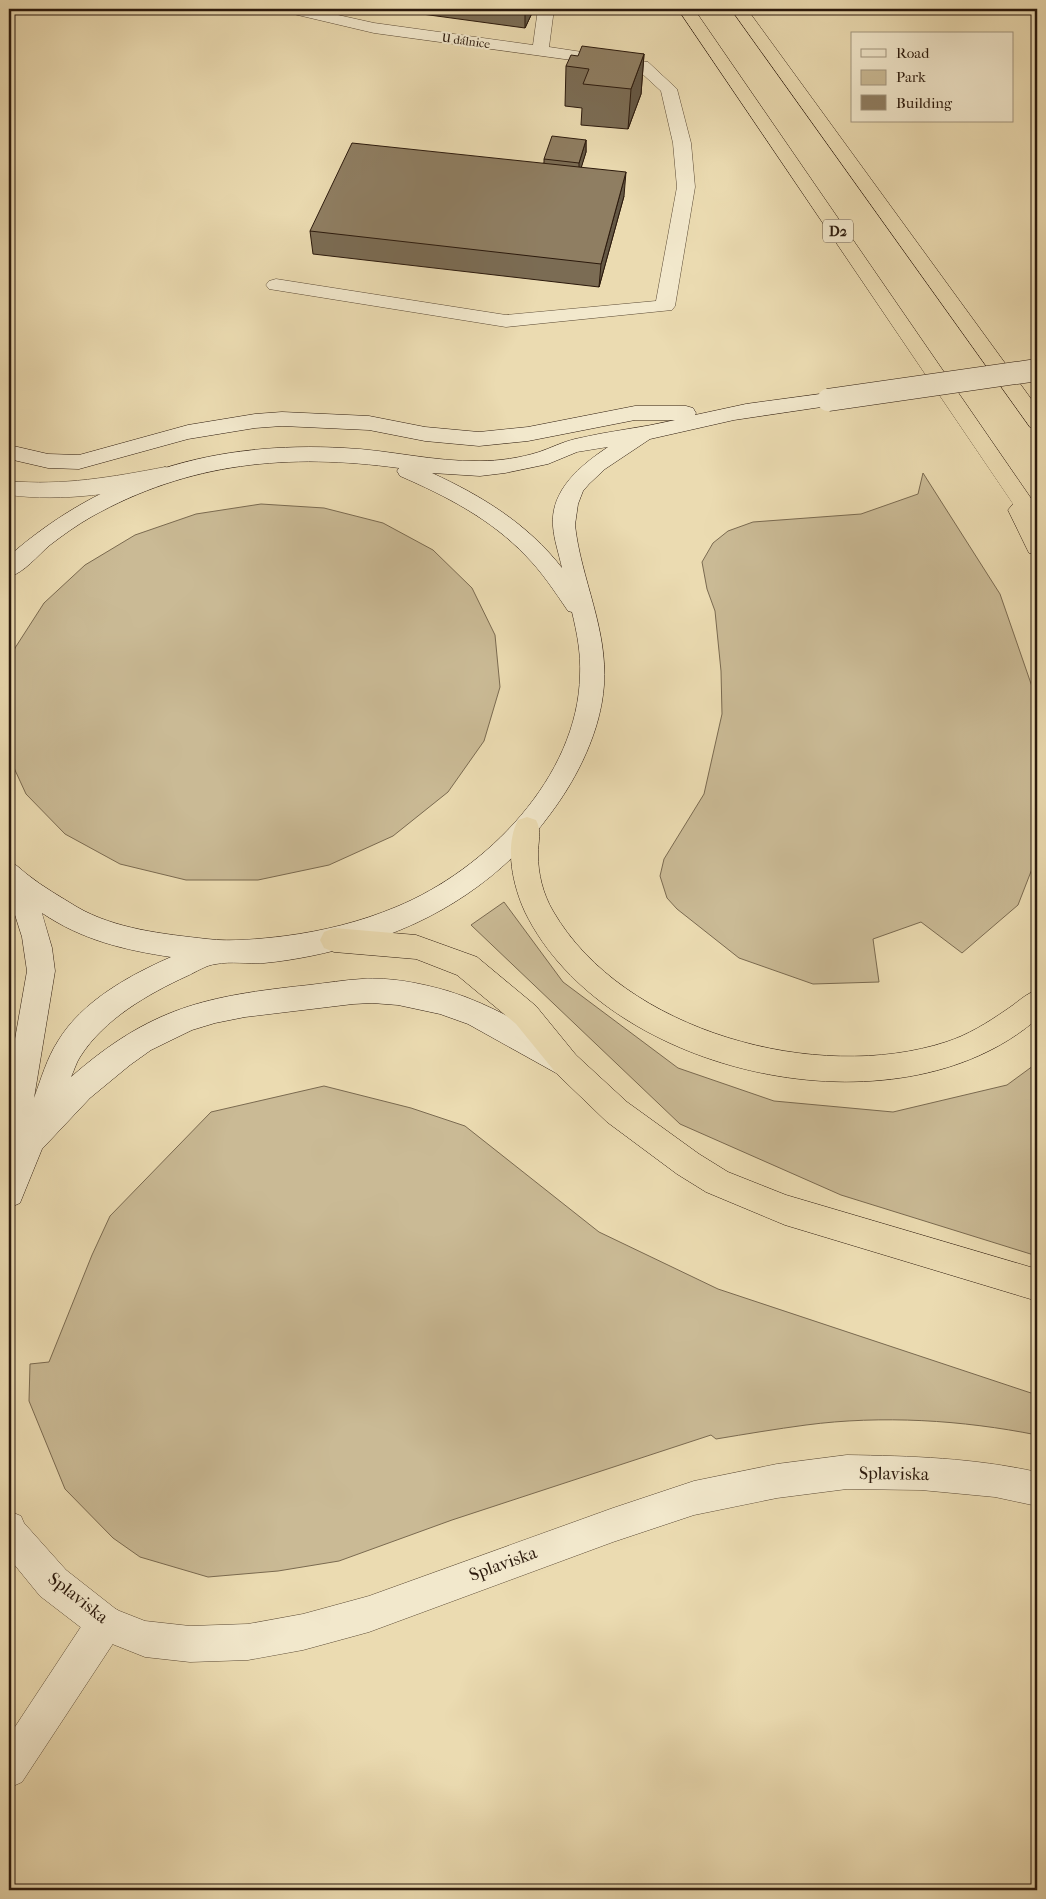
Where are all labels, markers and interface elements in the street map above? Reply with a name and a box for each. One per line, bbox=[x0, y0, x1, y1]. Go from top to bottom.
street label: U dálnice bbox=[441, 31, 491, 51]
legend bbox=[851, 32, 1014, 122]
text: Road bbox=[896, 44, 930, 62]
text: Park bbox=[896, 68, 926, 86]
text: Building bbox=[896, 94, 953, 112]
road number: D2 bbox=[823, 220, 853, 242]
street label: Splaviska bbox=[859, 1463, 930, 1485]
street label: Splaviska bbox=[466, 1542, 540, 1586]
street label: Splaviska bbox=[44, 1568, 113, 1628]

